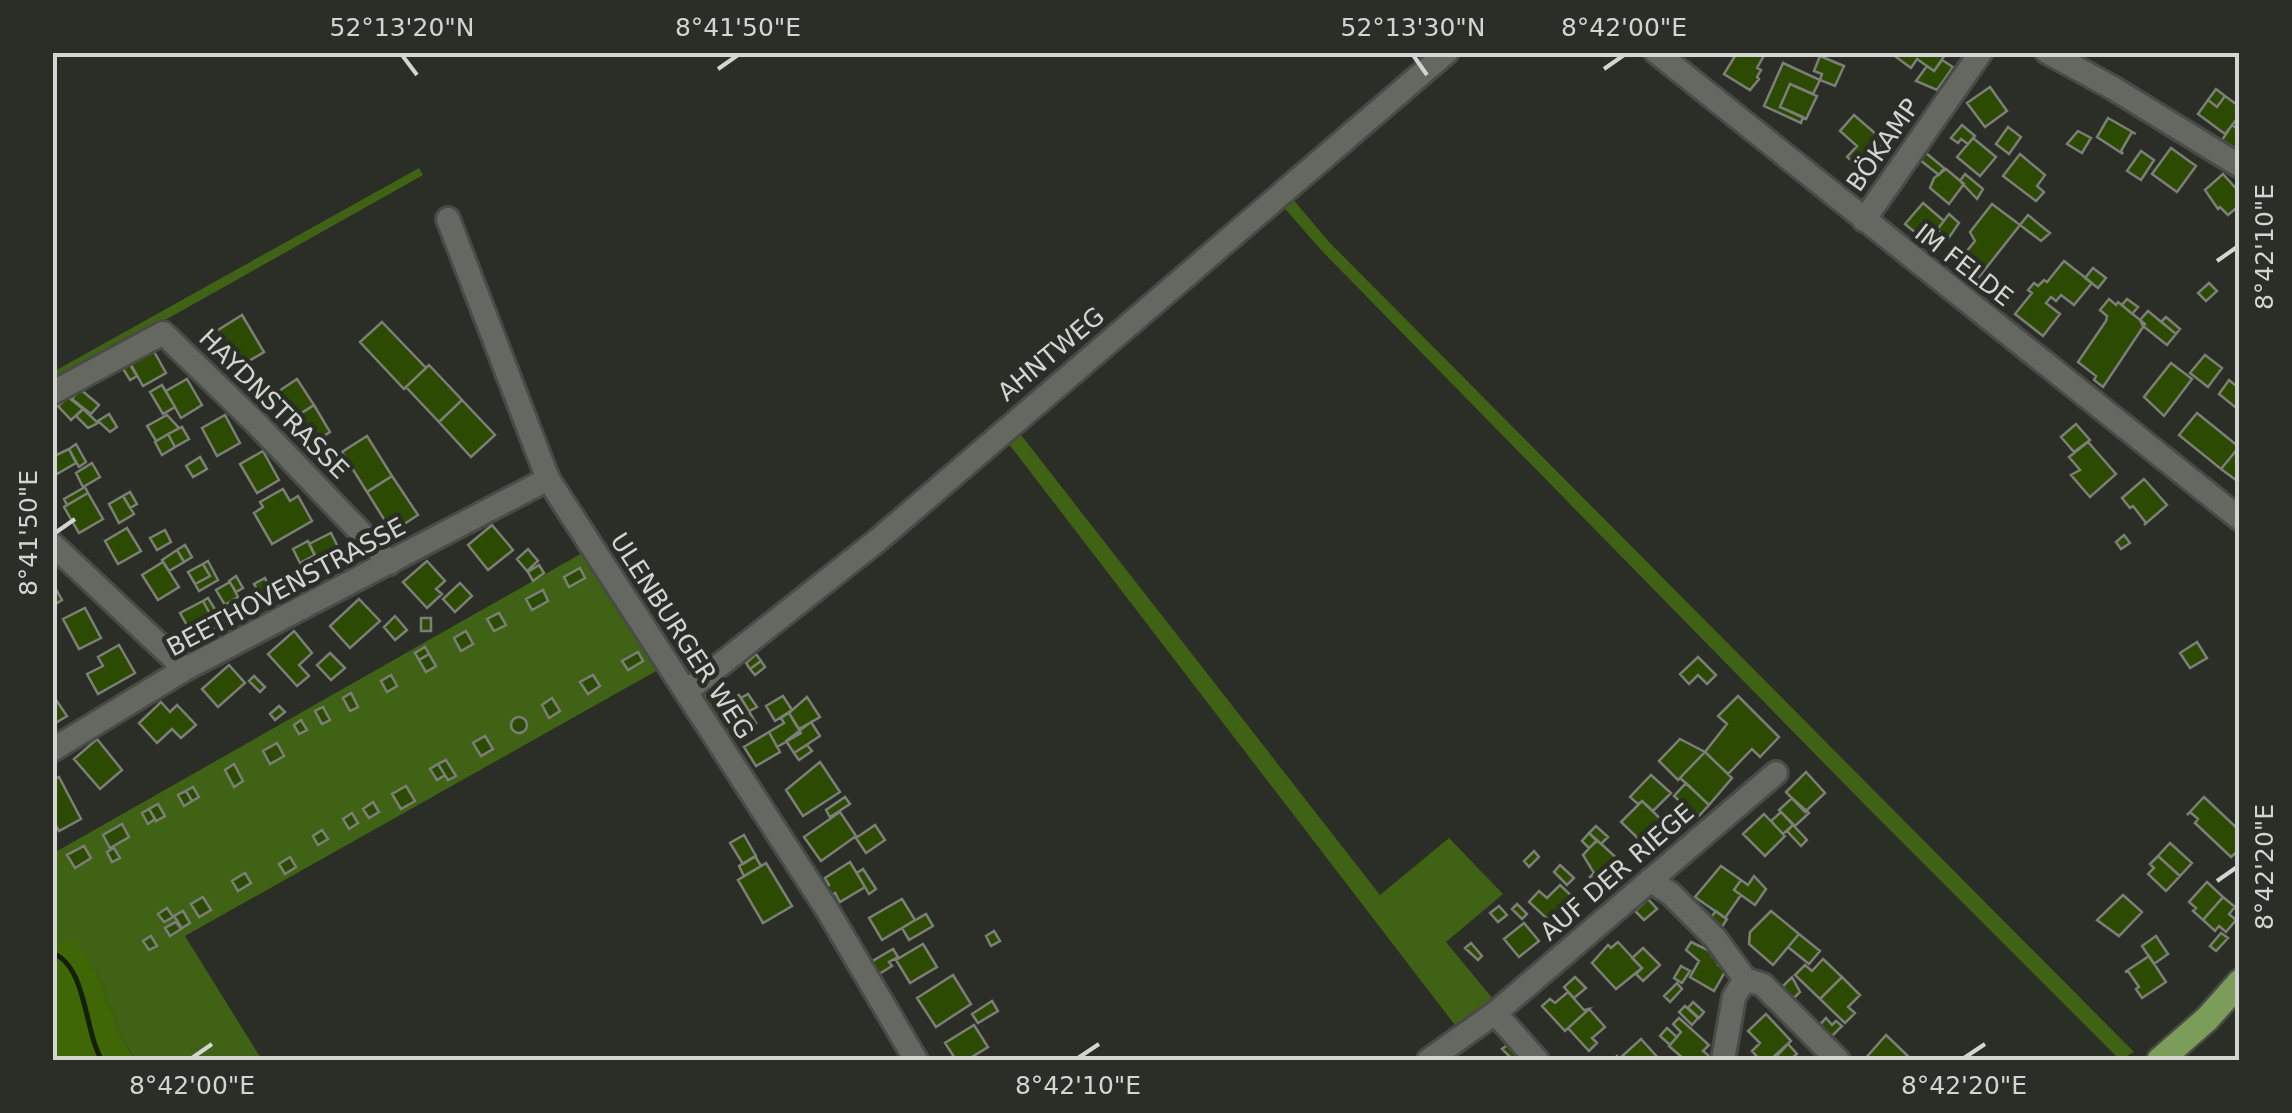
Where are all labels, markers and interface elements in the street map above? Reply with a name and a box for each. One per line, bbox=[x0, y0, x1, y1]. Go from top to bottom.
text: 52°13'20"N bbox=[329, 13, 475, 42]
text: 8°41'50"E bbox=[675, 13, 801, 42]
text: 52°13'30"N bbox=[1340, 13, 1486, 42]
text: 8°42'00"E bbox=[1561, 13, 1687, 42]
street label: BÖKAMP bbox=[1841, 93, 1925, 197]
text: 8°42'10"E bbox=[2250, 184, 2279, 310]
street label: IM FELDE bbox=[1909, 218, 2019, 312]
street label: AHNTWEG bbox=[992, 301, 1110, 407]
street label: HAYDNSTRASSE bbox=[193, 323, 355, 485]
text: 8°41'50"E bbox=[14, 470, 43, 596]
street label: BEETHOVENSTRASSE bbox=[162, 512, 410, 662]
street label: ULENBURGER WEG bbox=[605, 527, 759, 745]
street label: AUF DER RIEGE bbox=[1534, 797, 1700, 947]
text: 8°42'20"E bbox=[2250, 804, 2279, 930]
text: 8°42'00"E bbox=[129, 1071, 255, 1100]
text: 8°42'10"E bbox=[1015, 1071, 1141, 1100]
text: 8°42'20"E bbox=[1901, 1071, 2027, 1100]

